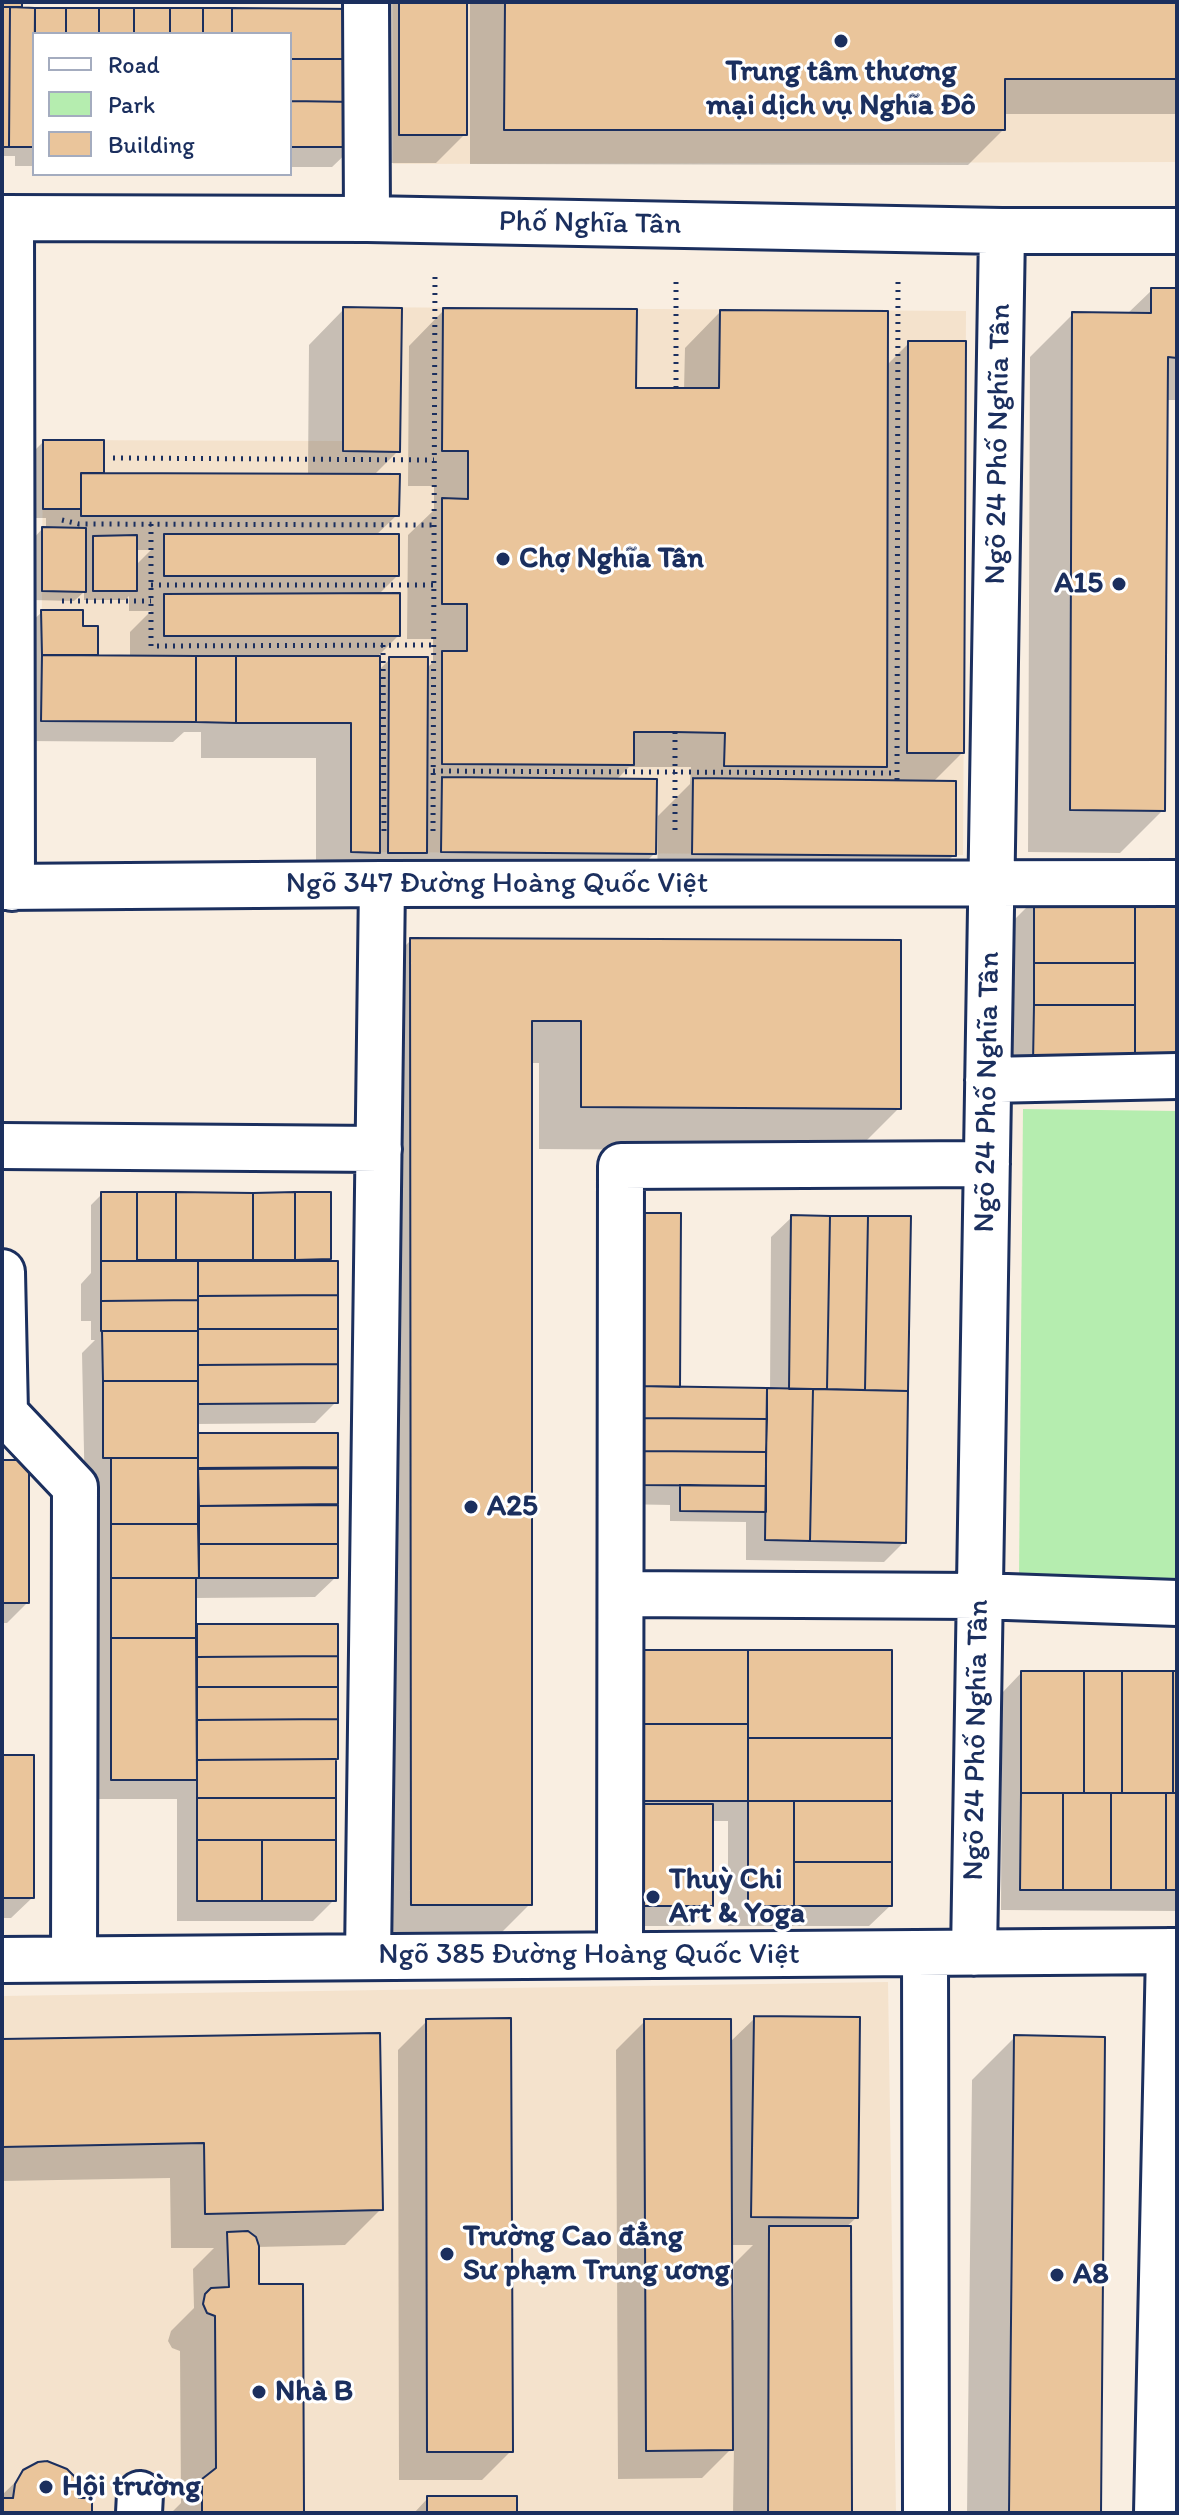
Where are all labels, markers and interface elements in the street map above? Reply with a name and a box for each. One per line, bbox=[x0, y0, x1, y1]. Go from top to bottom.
legend bbox=[32, 32, 292, 176]
marker: Trung tâm thương mại dịch vụ Nghĩa Đô bbox=[832, 32, 850, 50]
text: Road bbox=[108, 50, 160, 79]
place label: Trung tâm thương mại dịch vụ Nghĩa Đô bbox=[706, 54, 976, 124]
text: Park bbox=[108, 90, 155, 119]
text: Building bbox=[108, 130, 195, 159]
street label: Phố Nghĩa Tân bbox=[498, 204, 682, 244]
street label: Ngõ 24 Phố Nghĩa Tân bbox=[979, 303, 1019, 585]
place label: Chợ Nghĩa Tân bbox=[519, 541, 704, 577]
marker: Chợ Nghĩa Tân bbox=[494, 550, 512, 568]
place label: A15 bbox=[1054, 566, 1103, 602]
marker: A15 bbox=[1110, 575, 1128, 593]
street label: Ngõ 347 Đường Hoàng Quốc Việt bbox=[286, 866, 708, 902]
street label: Ngõ 24 Phố Nghĩa Tân bbox=[968, 951, 1008, 1233]
place label: A25 bbox=[487, 1489, 538, 1525]
marker: A25 bbox=[462, 1498, 480, 1516]
street label: Ngõ 24 Phố Nghĩa Tân bbox=[957, 1599, 997, 1881]
place label: Thuỳ Chi Art & Yoga bbox=[669, 1862, 805, 1932]
marker: Thuỳ Chi Art & Yoga bbox=[644, 1888, 662, 1906]
street label: Ngõ 385 Đường Hoàng Quốc Việt bbox=[378, 1937, 800, 1973]
place label: Trường Cao đẳng Sư phạm Trung ương bbox=[463, 2219, 730, 2290]
marker: Trường Cao đẳng Sư phạm Trung ương bbox=[438, 2245, 456, 2263]
place label: A8 bbox=[1073, 2257, 1109, 2293]
marker: A8 bbox=[1048, 2266, 1066, 2284]
place label: Nhà B bbox=[275, 2374, 353, 2410]
marker: Nhà B bbox=[250, 2383, 268, 2401]
place label: Hội trường bbox=[62, 2469, 200, 2505]
marker: Hội trường bbox=[37, 2478, 55, 2496]

